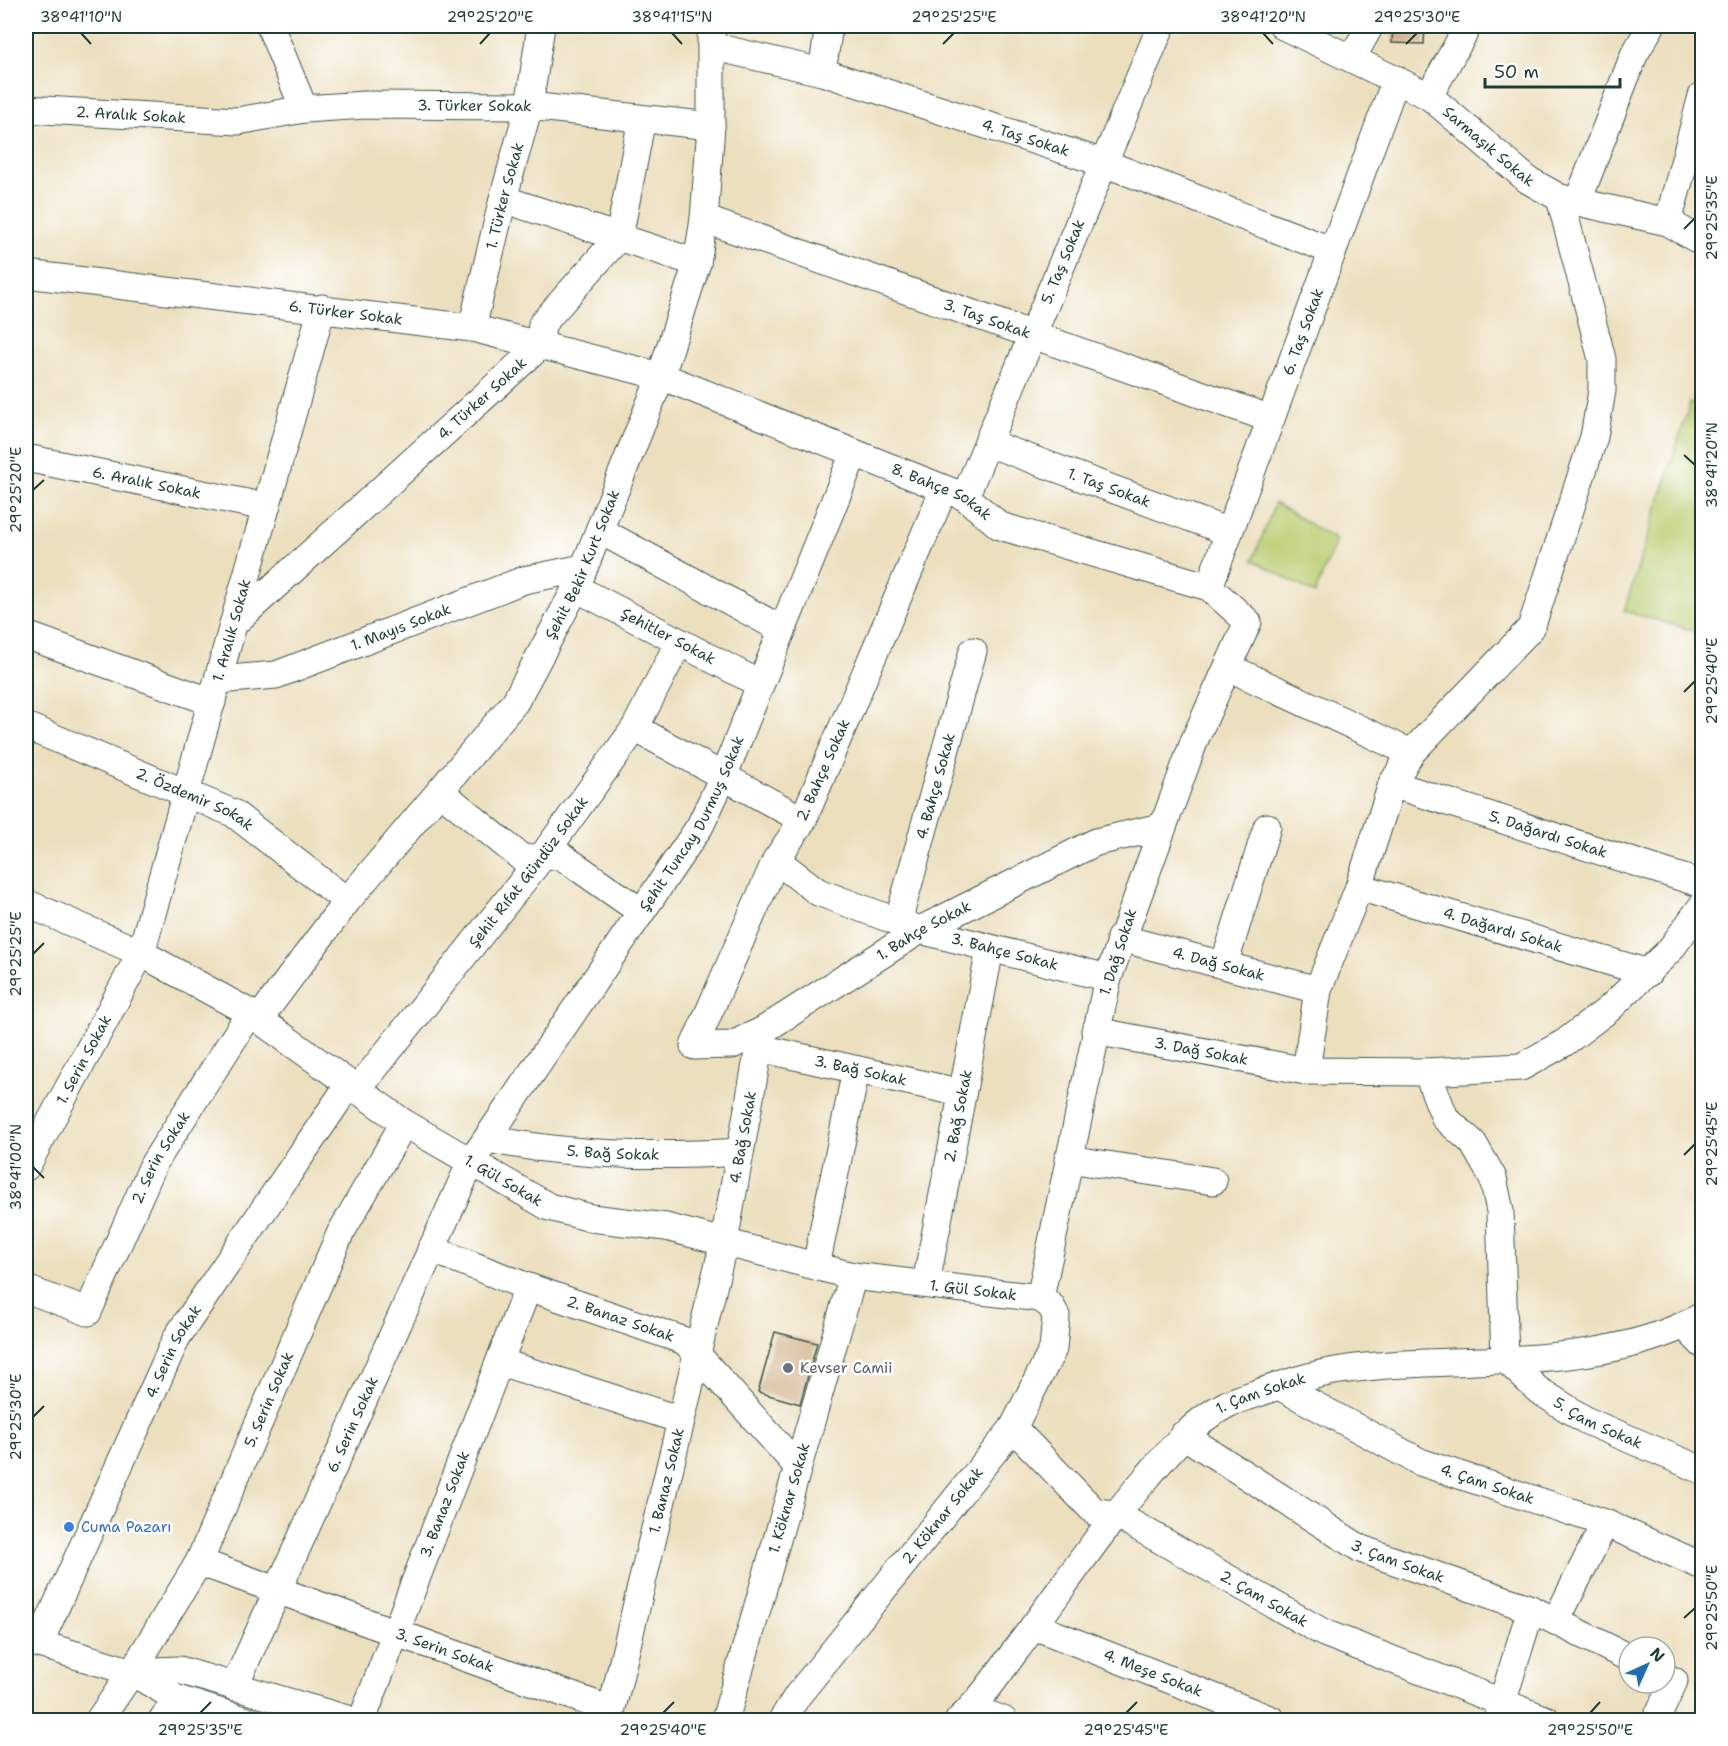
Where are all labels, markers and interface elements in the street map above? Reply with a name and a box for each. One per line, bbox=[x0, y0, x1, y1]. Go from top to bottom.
text: 38°41'10"N bbox=[40, 7, 122, 27]
text: 29°25'20"E bbox=[447, 7, 533, 27]
text: 38°41'15"N bbox=[632, 7, 712, 27]
text: 29°25'25"E bbox=[911, 7, 997, 27]
text: 38°41'20"N bbox=[1220, 7, 1306, 27]
text: 29°25'30"E bbox=[1374, 7, 1460, 27]
scale bar bbox=[1485, 51, 1620, 89]
text: 50 m bbox=[1494, 60, 1539, 84]
street label: 3. Türker Sokak bbox=[417, 95, 532, 116]
street label: 2. Aralık Sokak bbox=[75, 102, 186, 128]
street label: Sarmaşık Sokak bbox=[1439, 102, 1538, 191]
street label: 4. Taş Sokak bbox=[979, 114, 1072, 161]
street label: 1. Türker Sokak bbox=[481, 140, 528, 252]
text: 29°25'35"E bbox=[1702, 175, 1722, 261]
street label: 5. Taş Sokak bbox=[1036, 216, 1090, 307]
street label: 6. Taş Sokak bbox=[1278, 285, 1328, 378]
street label: 3. Taş Sokak bbox=[941, 294, 1033, 343]
street label: 6. Türker Sokak bbox=[288, 296, 404, 330]
street label: 4. Türker Sokak bbox=[433, 353, 531, 444]
text: 38°41'20"N bbox=[1702, 422, 1722, 508]
text: 29°25'20"E bbox=[6, 447, 26, 533]
street label: 8. Bahçe Sokak bbox=[888, 459, 996, 525]
street label: 6. Aralık Sokak bbox=[90, 462, 203, 503]
street label: 1. Taş Sokak bbox=[1065, 463, 1153, 512]
street label: Şehit Bekir Kurt Sokak bbox=[540, 487, 624, 643]
street label: 1. Aralık Sokak bbox=[208, 577, 255, 684]
street label: 1. Mayıs Sokak bbox=[348, 599, 454, 655]
street label: Şehitler Sokak bbox=[617, 603, 719, 669]
text: 29°25'40"E bbox=[1702, 638, 1722, 724]
street label: 2. Bahçe Sokak bbox=[791, 716, 855, 824]
street label: 4. Bahçe Sokak bbox=[911, 731, 960, 842]
street label: Şehit Tuncay Durmuş Sokak bbox=[635, 733, 749, 915]
street label: 2. Özdemir Sokak bbox=[133, 763, 258, 835]
street label: Şehit Rıfat Gündüz Sokak bbox=[464, 792, 593, 952]
street label: 5. Dağardı Sokak bbox=[1486, 806, 1610, 863]
street label: 1. Bahçe Sokak bbox=[873, 896, 974, 965]
street label: 4. Dağardı Sokak bbox=[1441, 903, 1565, 957]
street label: 1. Dağ Sokak bbox=[1095, 906, 1141, 998]
text: 29°25'25"E bbox=[6, 911, 26, 997]
street label: 3. Bahçe Sokak bbox=[949, 928, 1060, 975]
street label: 4. Dağ Sokak bbox=[1170, 942, 1267, 986]
street label: 1. Serin Sokak bbox=[52, 1011, 116, 1108]
street label: 3. Dağ Sokak bbox=[1153, 1032, 1250, 1070]
street label: 3. Bağ Sokak bbox=[812, 1051, 909, 1090]
street label: 2. Bağ Sokak bbox=[939, 1068, 977, 1164]
street label: 4. Bağ Sokak bbox=[725, 1089, 761, 1185]
text: 29°25'45"E bbox=[1702, 1102, 1722, 1187]
street label: 2. Serin Sokak bbox=[127, 1107, 195, 1207]
text: 38°41'00"N bbox=[6, 1124, 26, 1210]
street label: 5. Bağ Sokak bbox=[566, 1141, 659, 1165]
street label: 1. Gül Sokak bbox=[461, 1150, 546, 1211]
street label: 1. Gül Sokak bbox=[929, 1275, 1018, 1305]
street label: 2. Banaz Sokak bbox=[564, 1291, 677, 1347]
street label: 4. Serin Sokak bbox=[141, 1301, 206, 1401]
street label: 5. Serin Sokak bbox=[240, 1349, 298, 1450]
place label: Kevser Camii bbox=[800, 1358, 893, 1378]
marker: Kevser Camii bbox=[781, 1361, 795, 1375]
street label: 1. Çam Sokak bbox=[1212, 1368, 1308, 1418]
street label: 6. Serin Sokak bbox=[322, 1373, 383, 1476]
text: 29°25'30"E bbox=[6, 1374, 26, 1460]
street label: 5. Çam Sokak bbox=[1550, 1392, 1645, 1453]
street label: 1. Banaz Sokak bbox=[644, 1426, 689, 1536]
street label: 1. Köknar Sokak bbox=[764, 1440, 814, 1556]
street label: 3. Banaz Sokak bbox=[415, 1448, 474, 1560]
street label: 4. Çam Sokak bbox=[1438, 1459, 1537, 1509]
street label: 2. Köknar Sokak bbox=[897, 1463, 988, 1568]
place label: Cuma Pazarı bbox=[81, 1517, 172, 1537]
marker: Cuma Pazarı bbox=[62, 1520, 76, 1534]
street label: 3. Çam Sokak bbox=[1347, 1535, 1447, 1588]
text: 29°25'50"E bbox=[1702, 1565, 1722, 1651]
street label: 2. Çam Sokak bbox=[1216, 1566, 1312, 1632]
street label: 3. Serin Sokak bbox=[393, 1623, 497, 1677]
north arrow bbox=[1617, 1635, 1677, 1695]
text: N bbox=[1645, 1643, 1669, 1667]
street label: 4. Meşe Sokak bbox=[1101, 1644, 1206, 1702]
text: 29°25'35"E bbox=[157, 1720, 243, 1740]
text: 29°25'40"E bbox=[620, 1720, 706, 1740]
text: 29°25'45"E bbox=[1084, 1720, 1169, 1740]
text: 29°25'50"E bbox=[1547, 1720, 1633, 1740]

